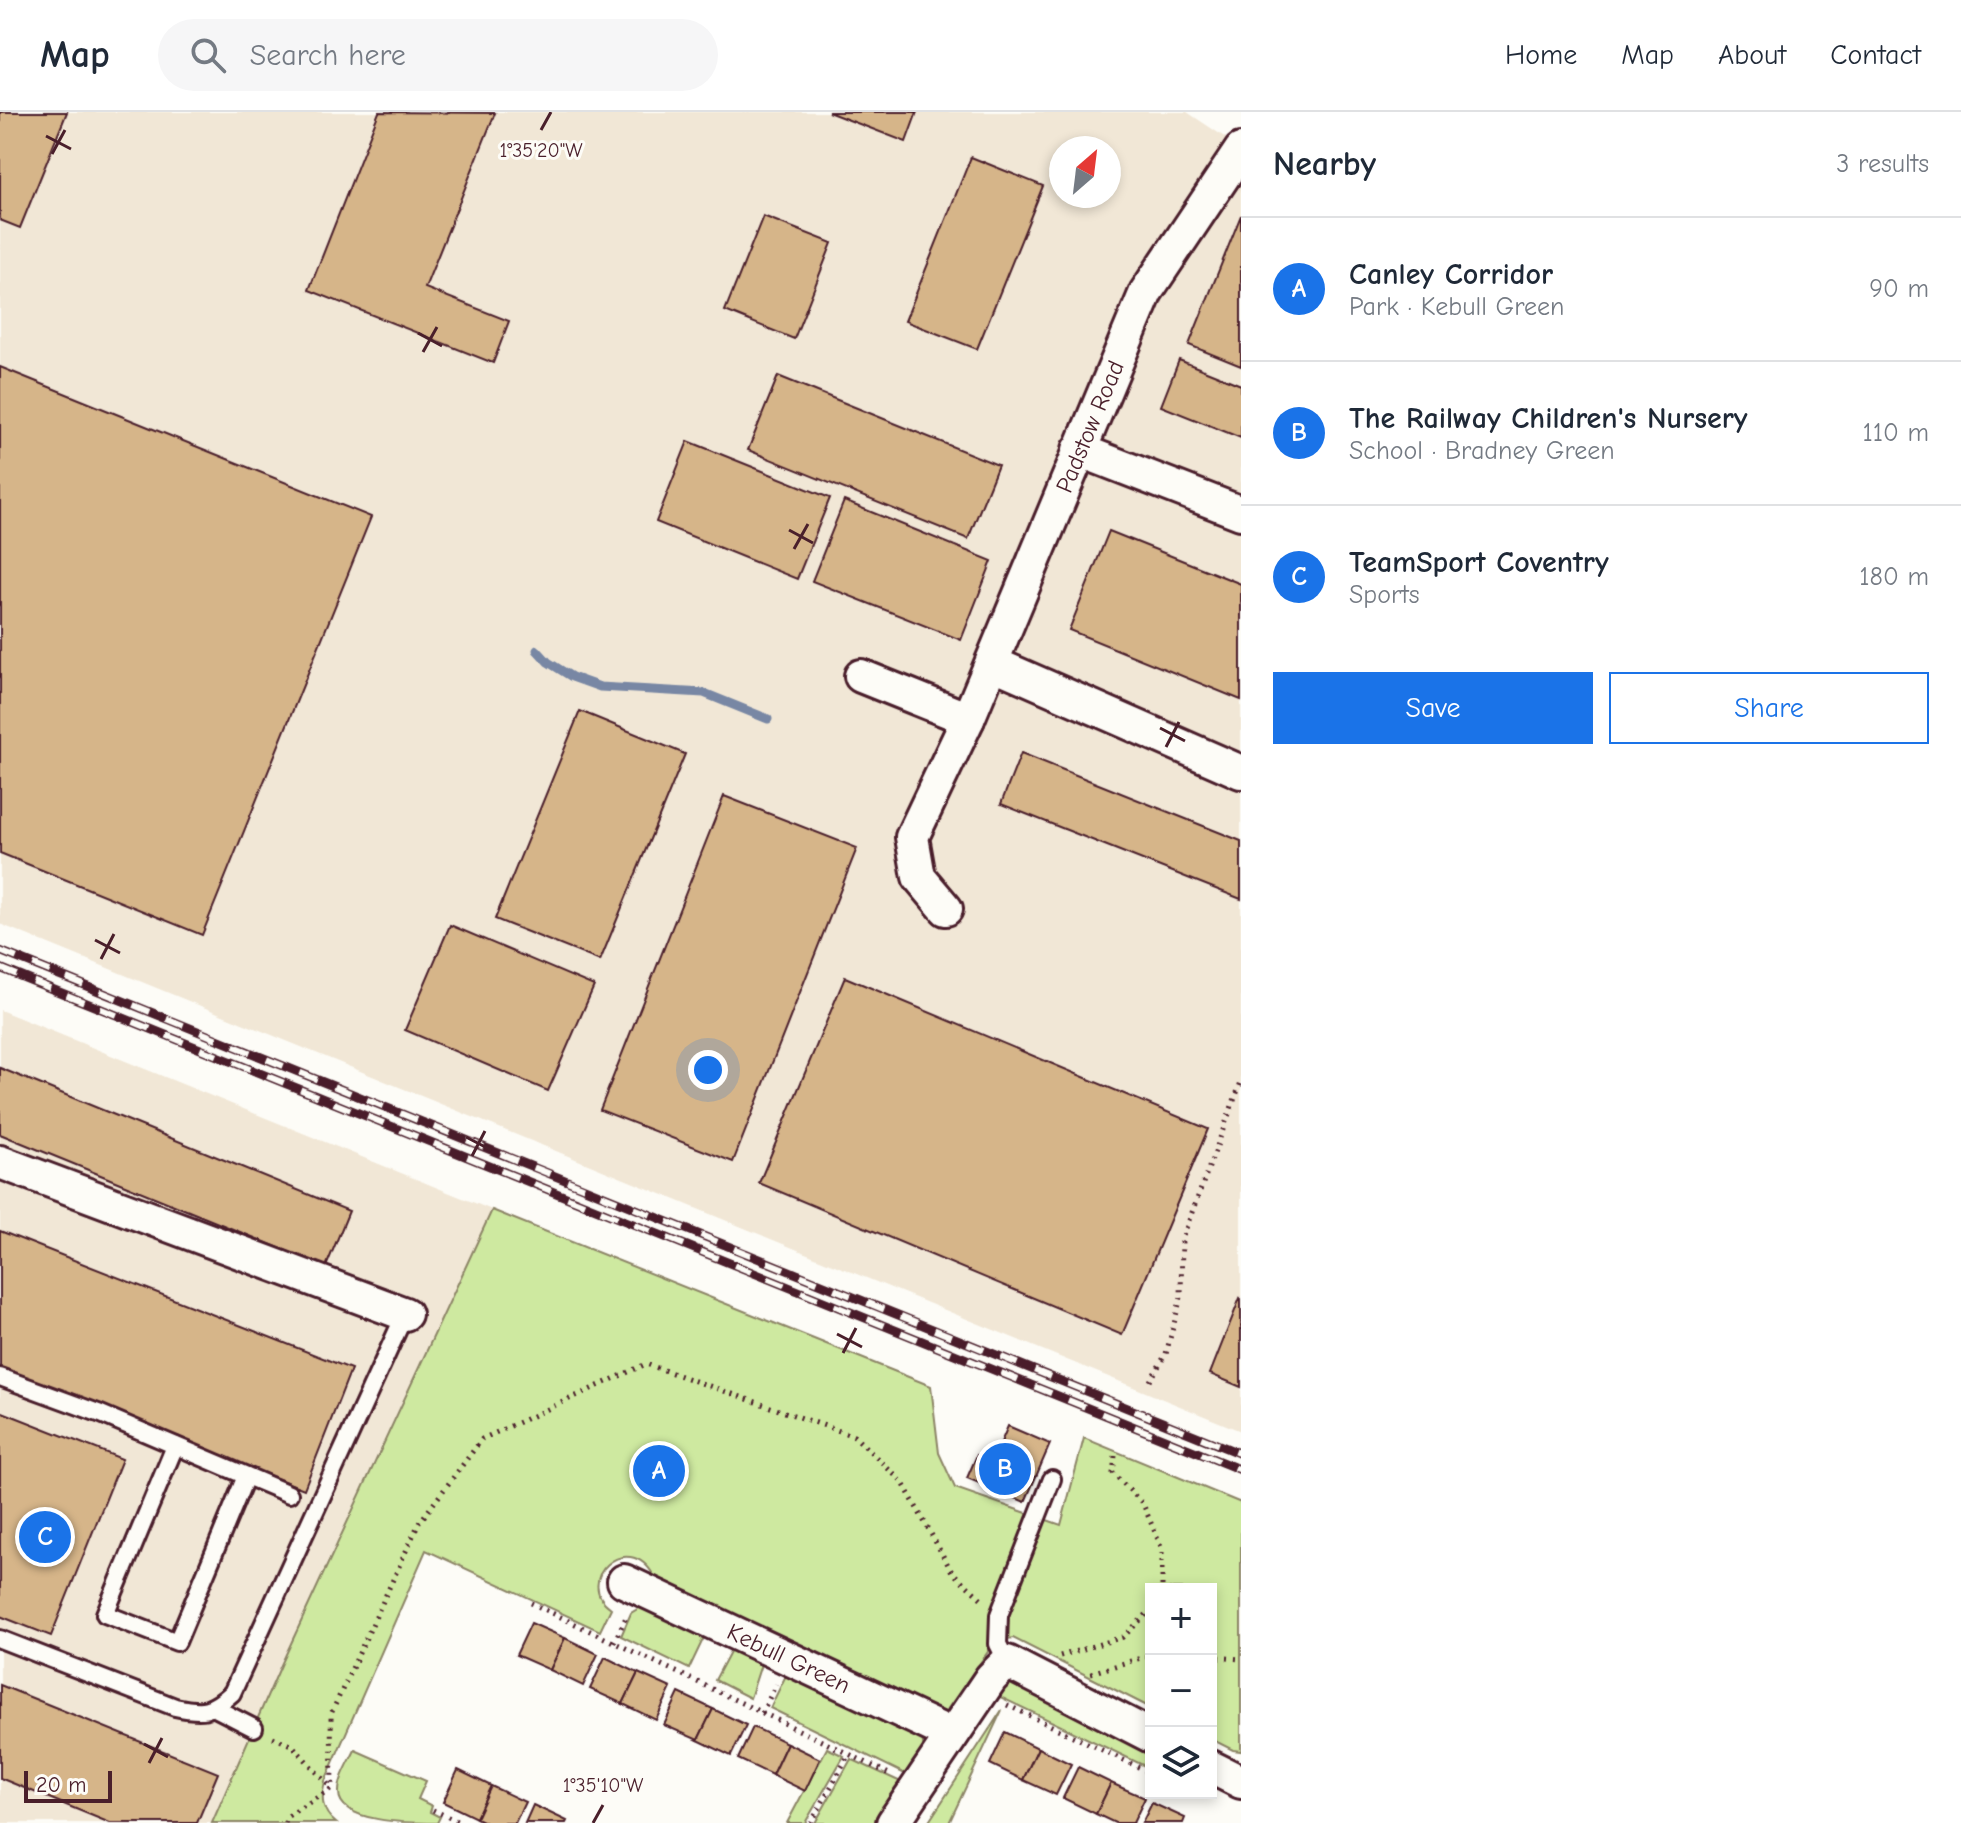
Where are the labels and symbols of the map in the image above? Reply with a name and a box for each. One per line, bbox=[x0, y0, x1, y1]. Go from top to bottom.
north arrow bbox=[1049, 136, 1121, 208]
text: 1°35'20"W bbox=[499, 139, 583, 162]
street label: Padstow Road bbox=[1050, 356, 1130, 497]
your location bbox=[688, 1050, 728, 1090]
pin: B bbox=[979, 1439, 1031, 1499]
pin: A bbox=[633, 1441, 685, 1501]
pin: C bbox=[19, 1507, 71, 1567]
street label: Kebull Green bbox=[723, 1617, 855, 1699]
scale bar bbox=[24, 1767, 112, 1803]
text: 1°35'10"W bbox=[563, 1774, 644, 1797]

